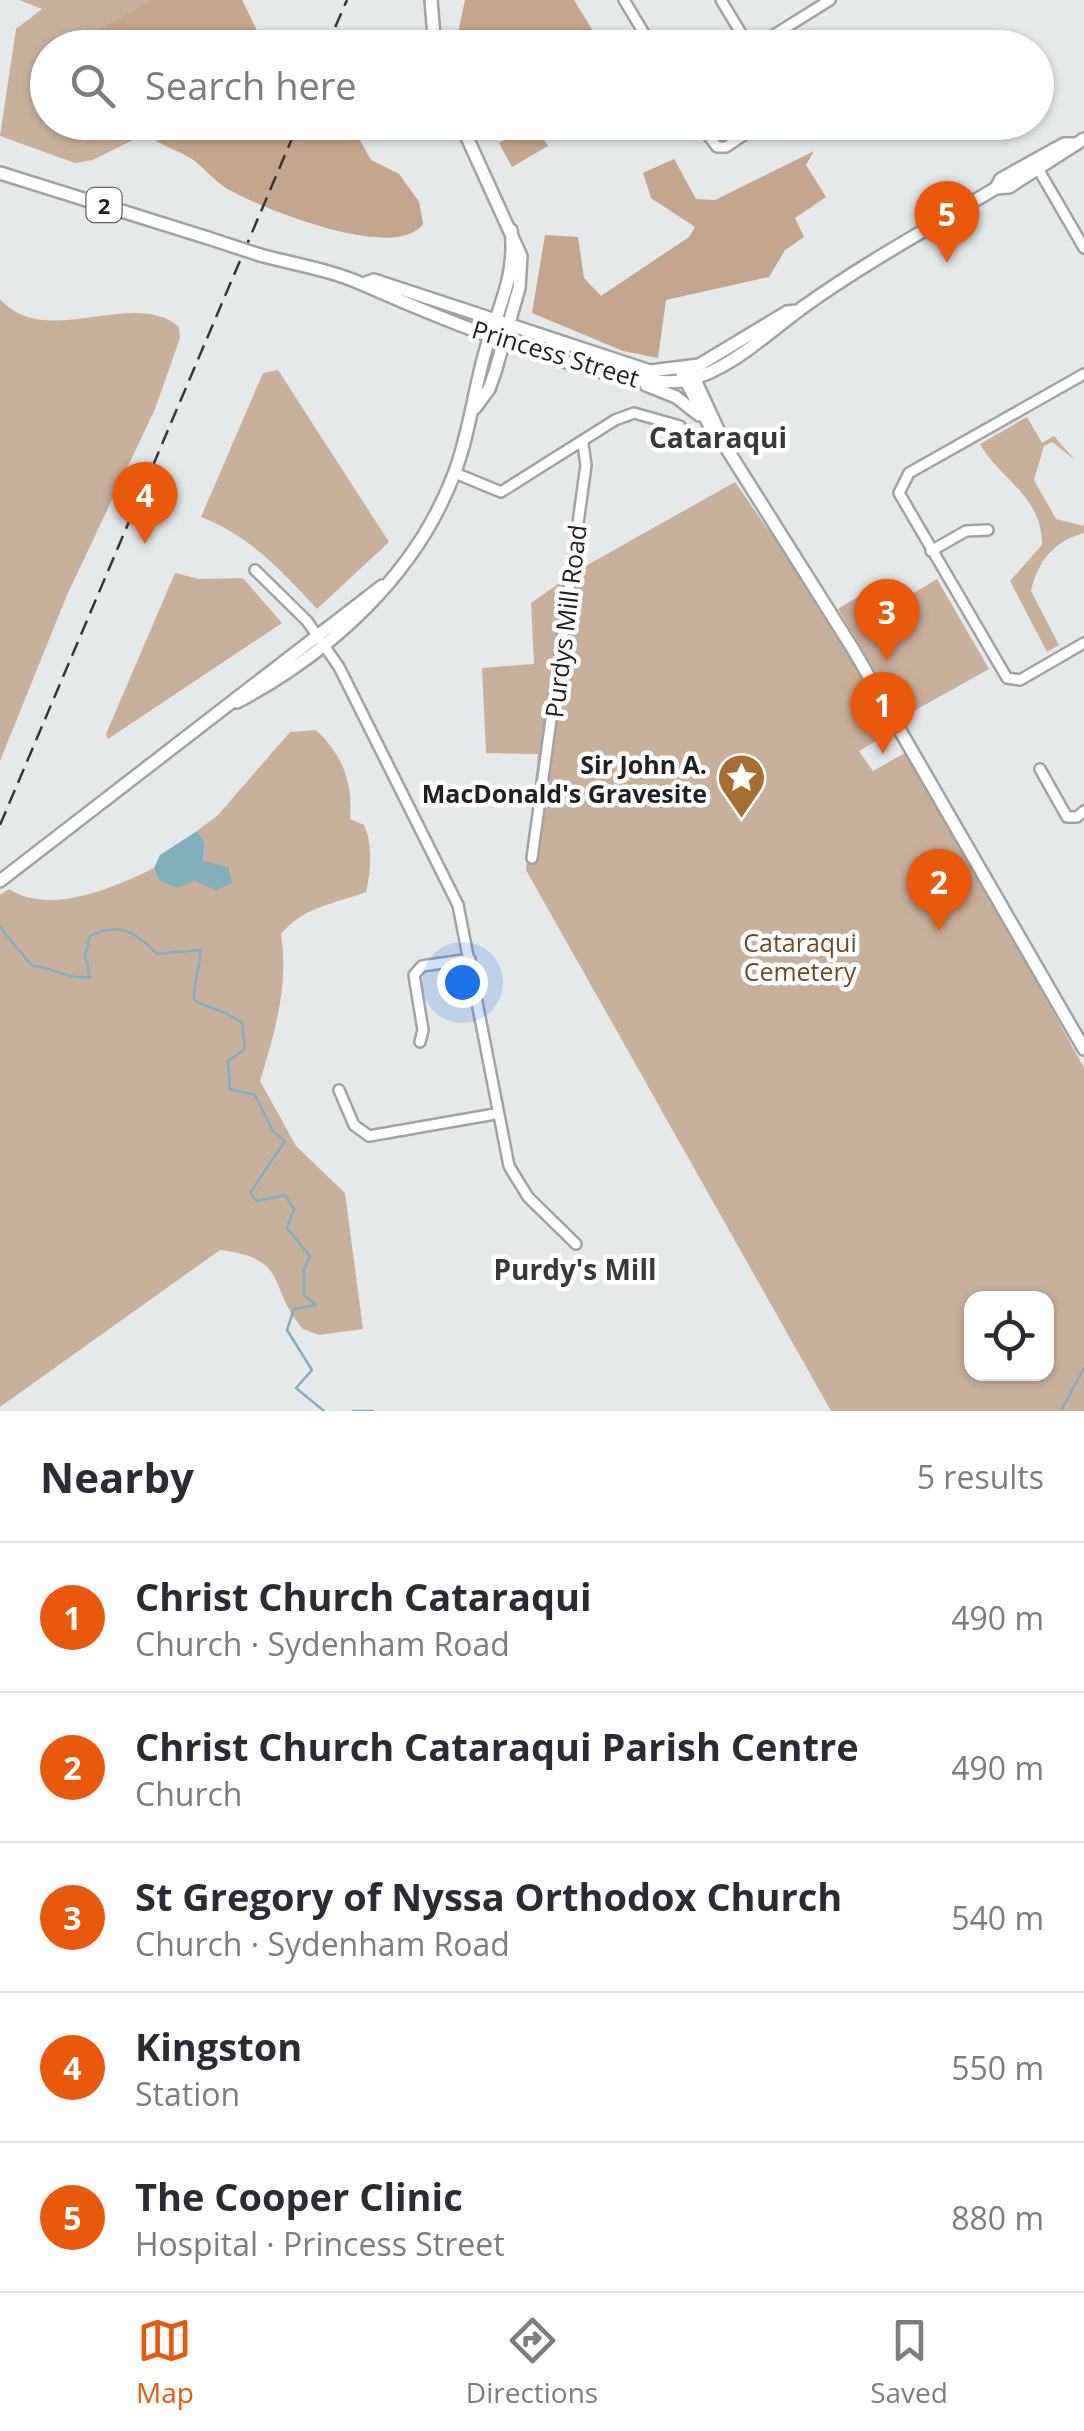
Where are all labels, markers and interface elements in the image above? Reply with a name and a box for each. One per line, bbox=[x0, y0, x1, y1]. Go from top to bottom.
search box bbox=[30, 30, 1054, 140]
icon: search bbox=[65, 58, 120, 113]
text: Search here bbox=[145, 59, 357, 111]
pin: 5 bbox=[914, 180, 980, 263]
road number: 2 bbox=[86, 188, 122, 222]
street label: Princess Street bbox=[468, 311, 644, 395]
district label: Cataraqui bbox=[649, 418, 787, 456]
pin: 4 bbox=[112, 462, 178, 544]
street label: Purdys Mill Road bbox=[536, 522, 594, 720]
pin: 3 bbox=[854, 578, 920, 661]
pin: 1 bbox=[850, 672, 916, 754]
place label: Sir John A. MacDonald's Gravesite bbox=[422, 747, 707, 810]
place icon: Sir John A. MacDonald's Gravesite bbox=[716, 752, 768, 820]
pin: 2 bbox=[906, 848, 972, 931]
park label: Cataraqui Cemetery bbox=[743, 925, 857, 988]
your location bbox=[437, 957, 488, 1008]
district label: Purdy's Mill bbox=[493, 1250, 657, 1288]
map controls bbox=[964, 1291, 1054, 1381]
button: locate bbox=[964, 1291, 1054, 1381]
text: Nearby bbox=[40, 1448, 194, 1505]
text: 5 results bbox=[917, 1455, 1044, 1498]
text: Christ Church Cataraqui bbox=[135, 1570, 592, 1622]
text: 1 bbox=[63, 1596, 82, 1639]
text: 490 m bbox=[951, 1596, 1044, 1639]
text: Church · Sydenham Road bbox=[135, 1622, 510, 1665]
text: Christ Church Cataraqui Parish Centre bbox=[135, 1720, 859, 1772]
text: 2 bbox=[63, 1746, 82, 1789]
text: 490 m bbox=[951, 1746, 1044, 1789]
text: Church bbox=[135, 1772, 242, 1815]
text: St Gregory of Nyssa Orthodox Church bbox=[135, 1870, 842, 1922]
text: 3 bbox=[63, 1896, 82, 1939]
text: 540 m bbox=[951, 1896, 1044, 1939]
text: Church · Sydenham Road bbox=[135, 1922, 510, 1965]
text: Kingston bbox=[135, 2020, 302, 2072]
text: 4 bbox=[63, 2046, 82, 2089]
text: 550 m bbox=[951, 2046, 1044, 2089]
text: Station bbox=[135, 2072, 240, 2115]
text: The Cooper Clinic bbox=[135, 2170, 463, 2222]
text: 5 bbox=[63, 2196, 82, 2239]
text: 880 m bbox=[951, 2196, 1044, 2239]
text: Hospital · Princess Street bbox=[135, 2222, 505, 2265]
tab: Map bbox=[136, 2313, 194, 2411]
tab: Directions bbox=[466, 2313, 598, 2411]
tab: Saved bbox=[870, 2313, 948, 2411]

